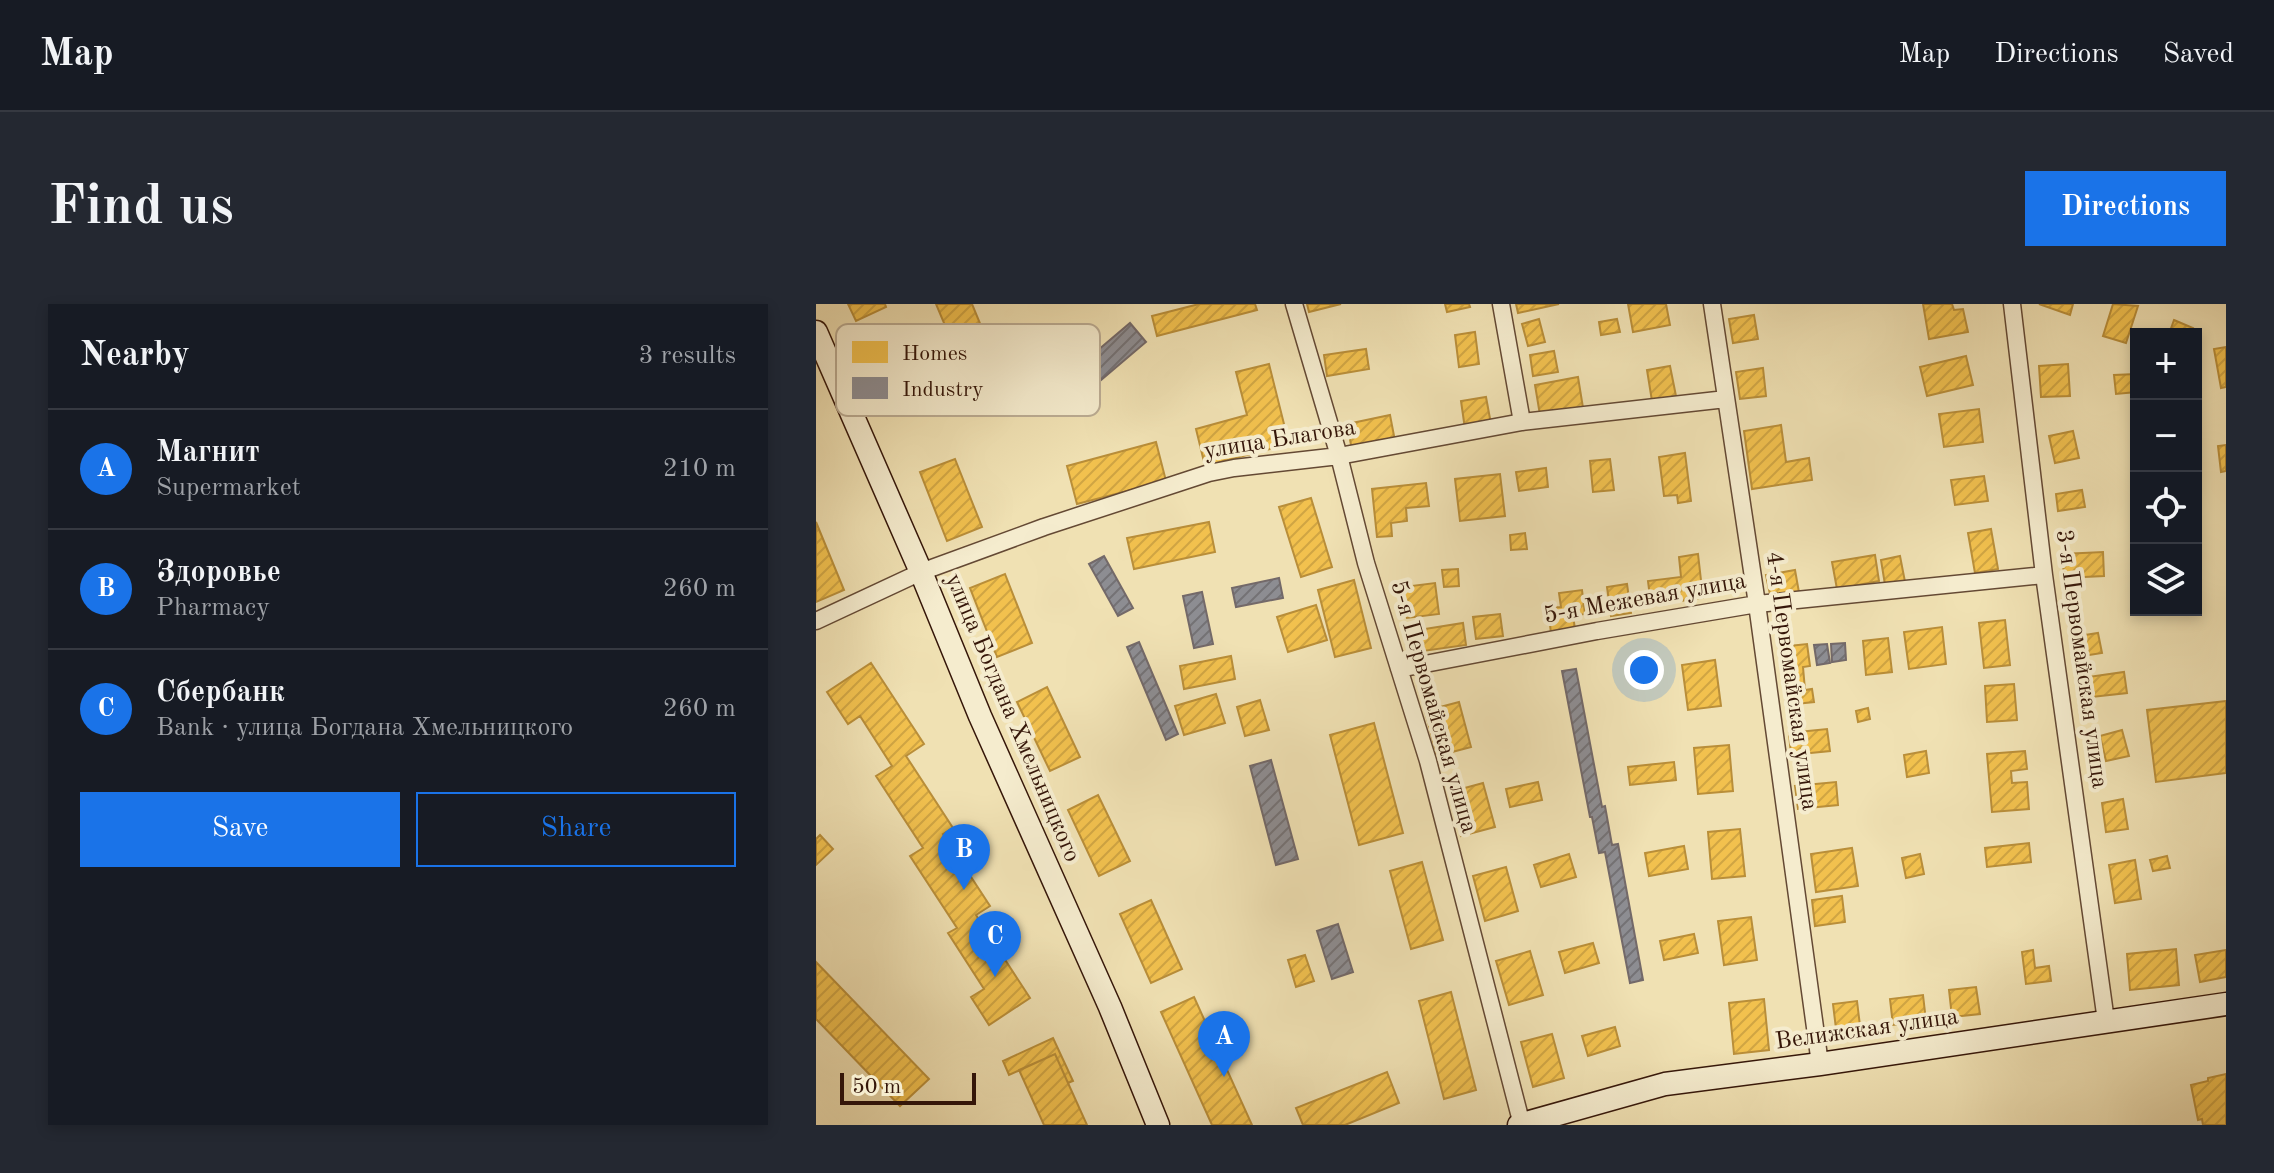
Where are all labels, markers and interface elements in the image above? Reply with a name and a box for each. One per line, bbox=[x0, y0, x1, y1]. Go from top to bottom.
text: Map bbox=[40, 36, 114, 74]
text: Map bbox=[1898, 41, 1950, 69]
text: Directions bbox=[1994, 41, 2119, 69]
text: Saved bbox=[2163, 41, 2234, 69]
button: Directions bbox=[2025, 171, 2226, 246]
text: Find us bbox=[48, 180, 234, 236]
legend bbox=[836, 324, 1100, 416]
map controls bbox=[2130, 328, 2202, 616]
button: + bbox=[2130, 328, 2202, 400]
text: Nearby bbox=[80, 339, 190, 373]
text: 3 results bbox=[638, 343, 736, 369]
text: Homes bbox=[902, 343, 967, 365]
text: Industry bbox=[902, 379, 984, 401]
button: − bbox=[2130, 400, 2202, 472]
street label: улица Благова bbox=[1202, 416, 1358, 464]
text: Магнит bbox=[156, 438, 260, 468]
text: A bbox=[96, 456, 116, 482]
text: 210 m bbox=[663, 456, 736, 482]
button: locate bbox=[2130, 472, 2202, 544]
text: Supermarket bbox=[156, 475, 301, 501]
street label: 3-я Первомайская улица bbox=[2051, 528, 2111, 790]
button: layers bbox=[2130, 544, 2202, 616]
street label: 4-я Первомайская улица bbox=[1761, 550, 1821, 812]
text: Здоровье bbox=[156, 558, 281, 588]
street label: 5-я Межевая улица bbox=[1542, 569, 1748, 629]
street label: улица Богдана Хмельницкого bbox=[940, 570, 1084, 866]
text: B bbox=[97, 576, 115, 602]
text: 260 m bbox=[663, 576, 736, 602]
street label: 5-я Первомайская улица bbox=[1385, 578, 1481, 836]
text: Pharmacy bbox=[156, 595, 270, 621]
your location bbox=[1624, 650, 1664, 690]
text: Сбербанк bbox=[156, 678, 285, 708]
text: C bbox=[97, 696, 115, 722]
text: 260 m bbox=[663, 696, 736, 722]
text: Bank · улица Богдана Хмельницкого bbox=[156, 715, 573, 741]
button: Save bbox=[80, 792, 400, 867]
button: Share bbox=[416, 792, 736, 867]
pin: B bbox=[938, 824, 990, 890]
pin: C bbox=[969, 911, 1021, 977]
street label: Велижская улица bbox=[1774, 1005, 1960, 1055]
pin: A bbox=[1198, 1011, 1250, 1077]
scale bar bbox=[840, 1069, 976, 1105]
text: 50 m bbox=[852, 1076, 901, 1098]

